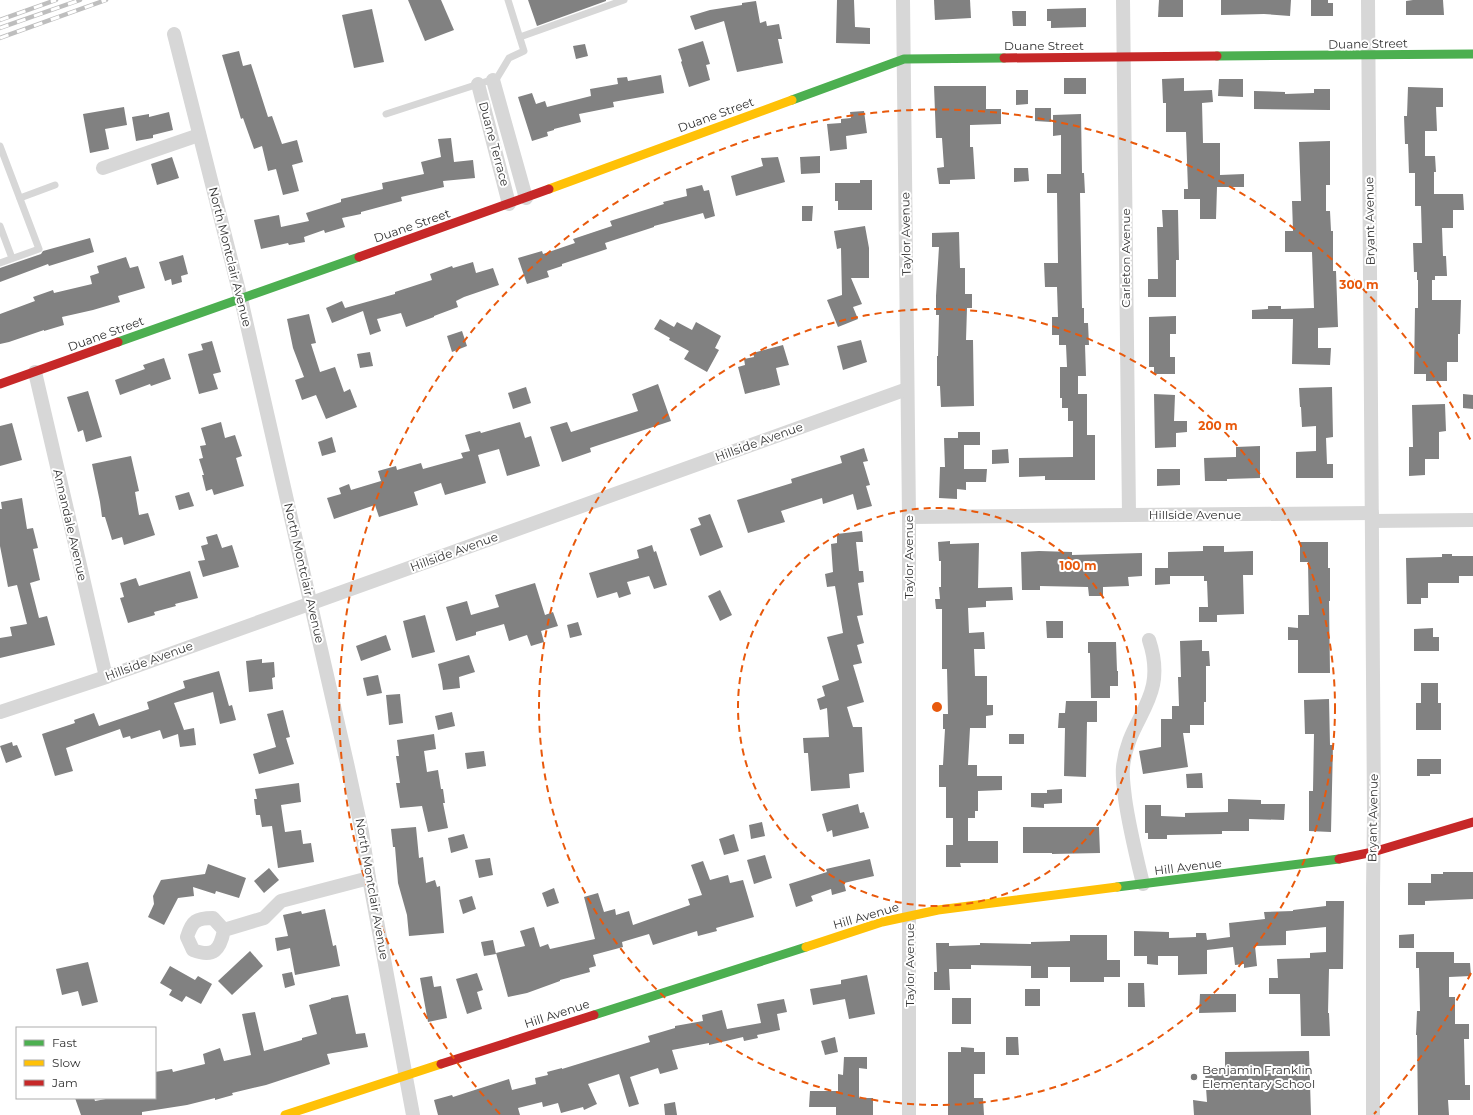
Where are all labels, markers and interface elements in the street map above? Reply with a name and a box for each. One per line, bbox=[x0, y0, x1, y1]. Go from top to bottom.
street label: Duane Street bbox=[1328, 35, 1408, 52]
street label: Duane Street bbox=[1004, 38, 1084, 53]
street label: Duane Street bbox=[676, 94, 756, 135]
street label: Duane Terrace bbox=[476, 100, 513, 188]
street label: Bryant Avenue bbox=[1361, 177, 1378, 265]
street label: North Montclair Avenue bbox=[206, 185, 255, 328]
street label: Taylor Avenue bbox=[897, 192, 914, 276]
street label: Duane Street bbox=[372, 205, 452, 246]
street label: Carleton Avenue bbox=[1118, 208, 1133, 308]
text: 300 m bbox=[1338, 277, 1379, 292]
street label: Duane Street bbox=[66, 313, 146, 354]
text: 200 m bbox=[1198, 418, 1238, 433]
street label: Hillside Avenue bbox=[713, 419, 805, 464]
street label: Annandale Avenue bbox=[50, 468, 91, 582]
street label: North Montclair Avenue bbox=[281, 501, 328, 645]
street label: Hillside Avenue bbox=[1149, 507, 1241, 522]
street label: Taylor Avenue bbox=[901, 515, 916, 599]
street label: Hillside Avenue bbox=[408, 529, 500, 574]
text: 100 m bbox=[1060, 558, 1096, 573]
street label: Hillside Avenue bbox=[103, 638, 195, 683]
centre of rings bbox=[930, 700, 944, 714]
street label: Bryant Avenue bbox=[1364, 774, 1381, 862]
street label: North Montclair Avenue bbox=[353, 817, 392, 961]
street label: Hill Avenue bbox=[1153, 855, 1223, 878]
street label: Hill Avenue bbox=[831, 899, 901, 932]
street label: Taylor Avenue bbox=[902, 923, 917, 1007]
street label: Hill Avenue bbox=[522, 996, 591, 1031]
legend bbox=[16, 1027, 156, 1099]
text: Fast bbox=[52, 1035, 77, 1050]
text: Slow bbox=[52, 1055, 81, 1070]
place label: Benjamin Franklin Elementary School bbox=[1202, 1062, 1315, 1091]
marker: Benjamin Franklin Elementary School bbox=[1189, 1072, 1199, 1082]
text: Jam bbox=[51, 1075, 78, 1090]

